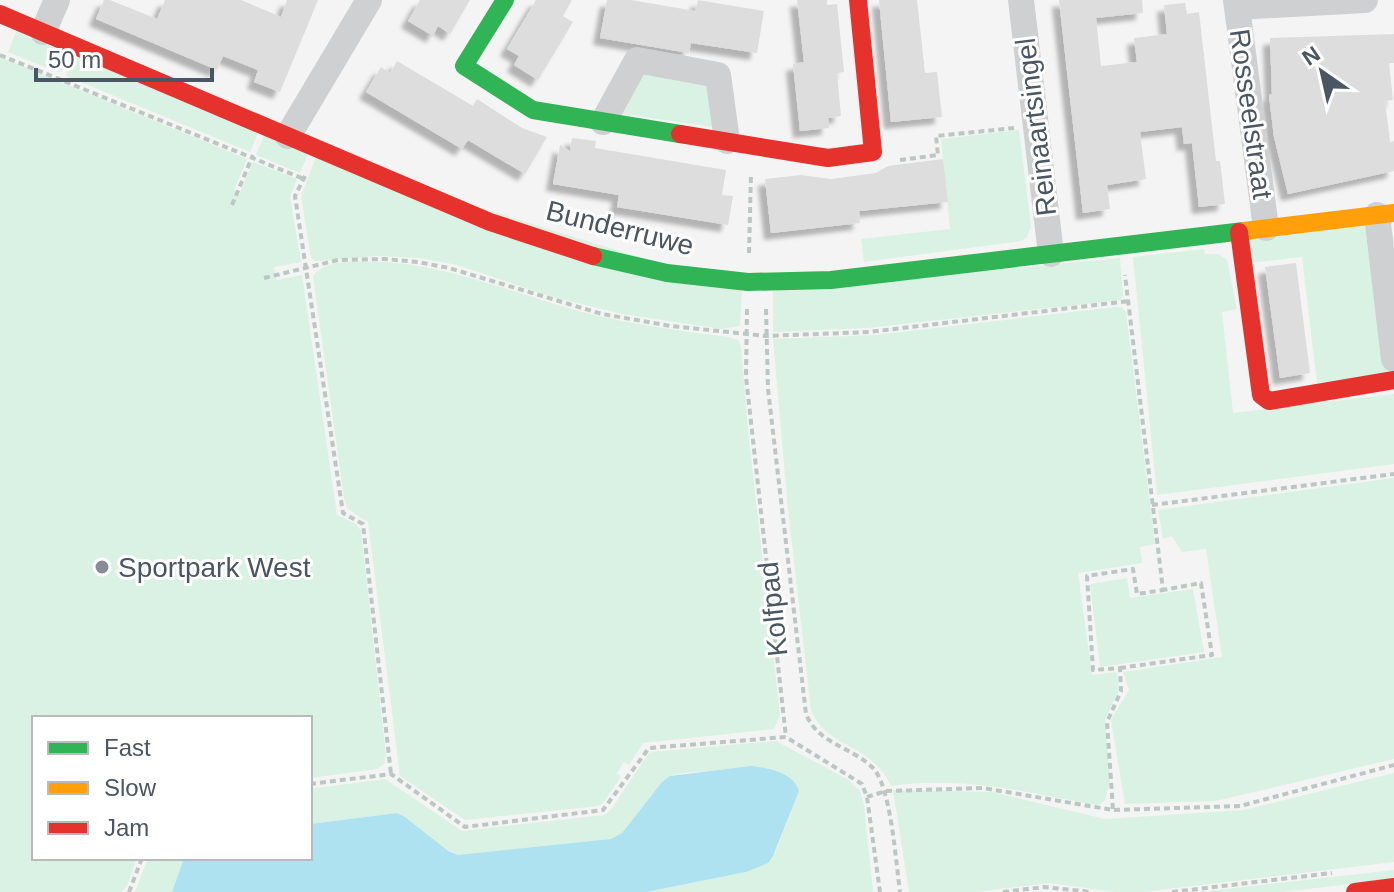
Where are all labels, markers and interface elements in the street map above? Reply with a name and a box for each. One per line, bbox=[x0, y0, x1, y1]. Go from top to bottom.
street label: Rosseelstraat bbox=[1224, 27, 1278, 201]
scale bar bbox=[36, 32, 212, 82]
north arrow bbox=[1282, 32, 1362, 112]
street label: Reinaartsingel bbox=[1010, 36, 1062, 218]
text: N bbox=[1298, 41, 1325, 71]
text: 50 m bbox=[48, 46, 101, 73]
street label: Bunderruwe bbox=[543, 195, 697, 261]
place label: Sportpark West bbox=[118, 552, 311, 583]
marker: Sportpark West bbox=[93, 558, 111, 576]
street label: Kolfpad bbox=[753, 560, 793, 658]
legend bbox=[32, 716, 312, 860]
text: Fast bbox=[104, 734, 151, 761]
text: Slow bbox=[104, 774, 157, 801]
text: Jam bbox=[104, 814, 149, 841]

